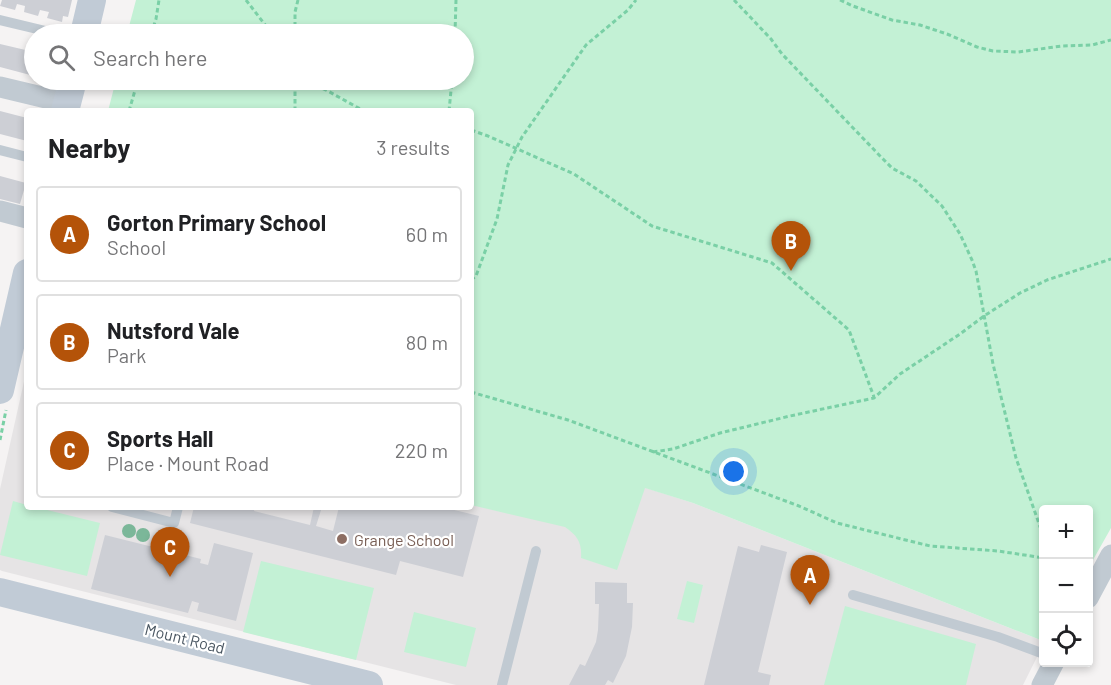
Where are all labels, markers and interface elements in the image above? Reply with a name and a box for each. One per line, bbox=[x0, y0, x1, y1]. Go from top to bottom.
search box bbox=[24, 24, 474, 90]
icon: search bbox=[45, 41, 78, 74]
text: Search here bbox=[93, 44, 207, 70]
text: Nearby bbox=[48, 132, 130, 163]
text: 3 results bbox=[376, 135, 450, 159]
text: Gorton Primary School bbox=[107, 209, 326, 235]
text: A bbox=[63, 222, 76, 246]
text: 60 m bbox=[406, 222, 448, 246]
pin: B bbox=[772, 222, 810, 271]
text: School bbox=[107, 235, 166, 259]
text: Nutsford Vale bbox=[107, 317, 239, 343]
text: B bbox=[63, 330, 76, 354]
text: 80 m bbox=[406, 330, 448, 354]
text: Park bbox=[107, 343, 146, 367]
text: Sports Hall bbox=[107, 425, 213, 451]
text: C bbox=[63, 438, 76, 462]
text: 220 m bbox=[395, 438, 448, 462]
text: Place · Mount Road bbox=[107, 451, 269, 475]
your location bbox=[719, 457, 748, 486]
map controls bbox=[1039, 505, 1093, 667]
button: + bbox=[1039, 505, 1093, 559]
pin: C bbox=[150, 528, 190, 577]
place label: Grange School bbox=[354, 530, 454, 549]
marker: Grange School bbox=[335, 532, 349, 546]
pin: A bbox=[790, 556, 830, 605]
button: − bbox=[1039, 559, 1093, 613]
button: locate bbox=[1039, 613, 1093, 667]
street label: Mount Road bbox=[143, 619, 227, 657]

